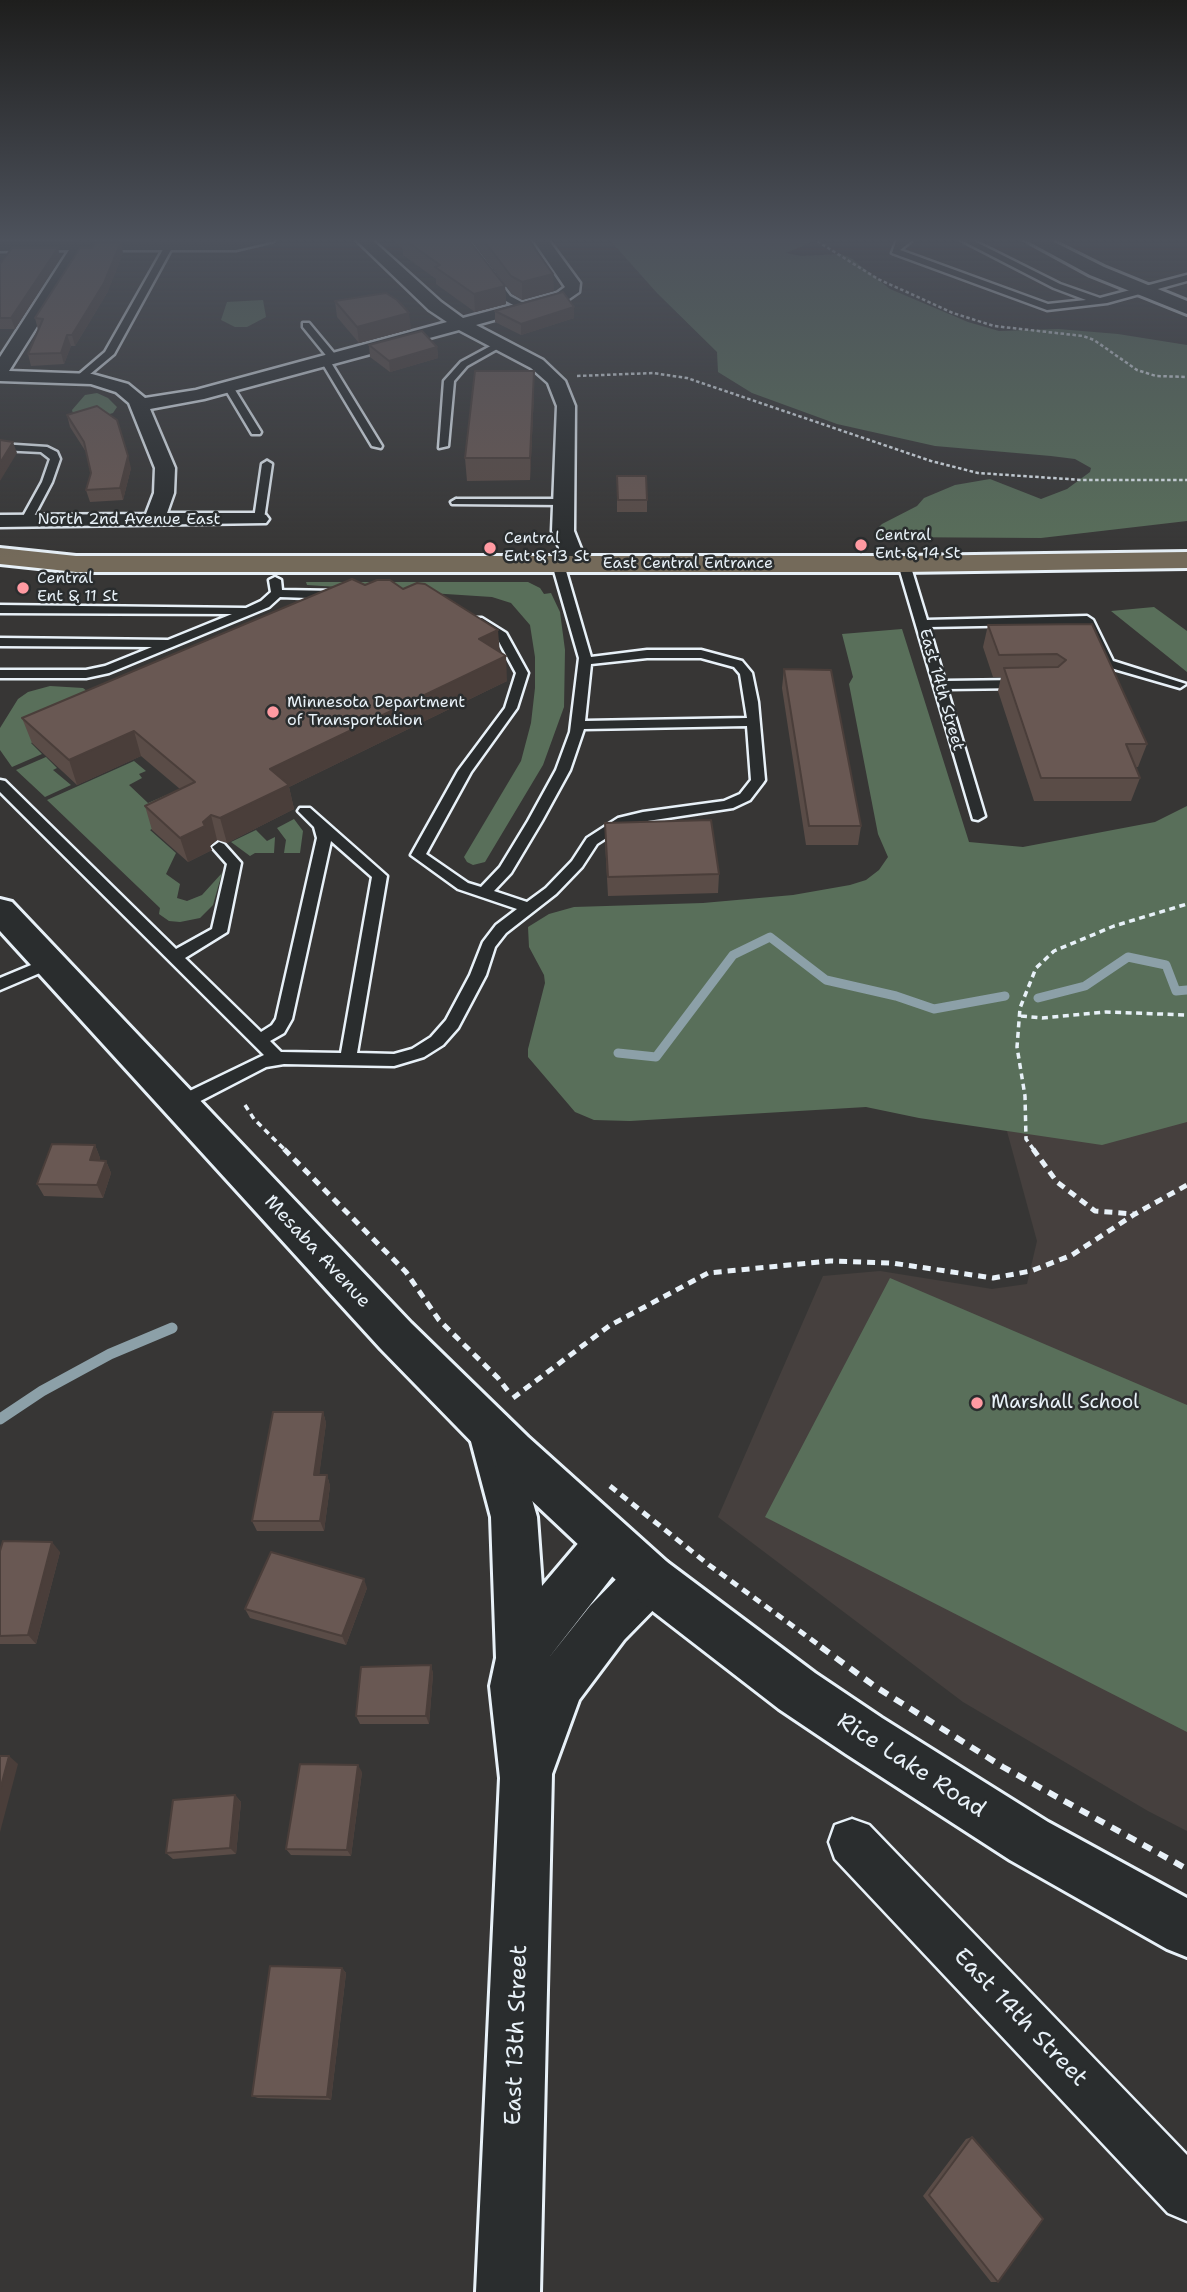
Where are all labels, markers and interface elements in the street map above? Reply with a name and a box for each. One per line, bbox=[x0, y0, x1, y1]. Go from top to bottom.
street label: North 2nd Avenue East bbox=[38, 510, 220, 530]
place label: Central Ent & 14 St bbox=[875, 526, 961, 564]
place label: Central Ent & 13 St bbox=[504, 529, 590, 567]
marker: Central Ent & 14 St bbox=[853, 537, 869, 553]
marker: Central Ent & 13 St bbox=[482, 540, 498, 556]
street label: East Central Entrance bbox=[603, 554, 773, 574]
place label: Central Ent & 11 St bbox=[37, 569, 118, 607]
marker: Central Ent & 11 St bbox=[15, 580, 31, 596]
street label: East 14th Street bbox=[914, 627, 968, 753]
place label: Minnesota Department of Transportation bbox=[287, 693, 465, 731]
marker: Minnesota Department of Transportation bbox=[265, 704, 281, 720]
street label: Mesaba Avenue bbox=[259, 1191, 375, 1313]
place label: Marshall School bbox=[991, 1392, 1139, 1414]
marker: Marshall School bbox=[969, 1395, 985, 1411]
street label: Rice Lake Road bbox=[832, 1708, 990, 1824]
street label: East 14th Street bbox=[947, 1943, 1093, 2093]
street label: East 13th Street bbox=[500, 1944, 534, 2126]

